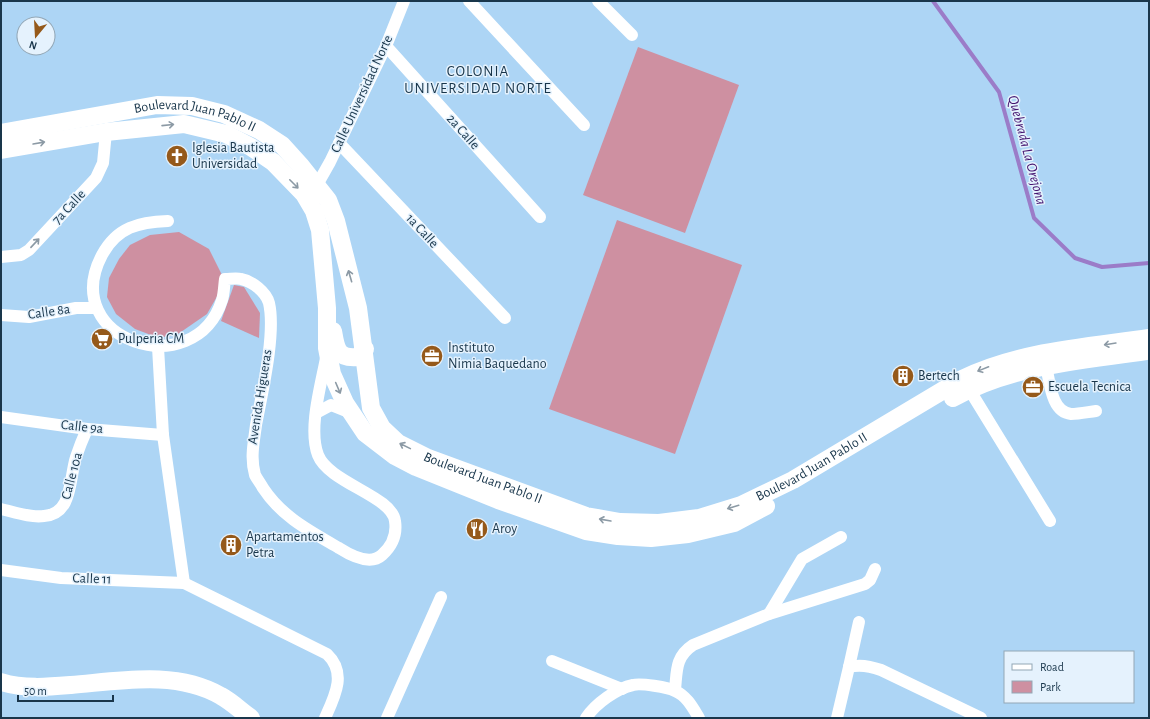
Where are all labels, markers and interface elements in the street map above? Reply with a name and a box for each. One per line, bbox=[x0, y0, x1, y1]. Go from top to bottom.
north arrow bbox=[16, 16, 56, 56]
street label: Calle Universidad Norte bbox=[329, 33, 395, 155]
text: N bbox=[28, 39, 38, 51]
district label: COLONIA UNIVERSIDAD NORTE bbox=[404, 64, 552, 96]
water label: Quebrada La Orejona bbox=[1005, 94, 1049, 206]
street label: Boulevard Juan Pablo II bbox=[133, 98, 258, 135]
street label: 2a Calle bbox=[444, 112, 482, 152]
one-way arrow bbox=[161, 122, 174, 129]
one-way arrow bbox=[33, 139, 46, 147]
place label: Iglesia Bautista Universidad bbox=[192, 141, 275, 171]
church icon: Iglesia Bautista Universidad bbox=[164, 143, 190, 169]
one-way arrow bbox=[289, 179, 299, 189]
street label: 7a Calle bbox=[50, 187, 88, 227]
street label: 1a Calle bbox=[403, 211, 441, 251]
one-way arrow bbox=[30, 238, 40, 248]
one-way arrow bbox=[346, 270, 353, 283]
street label: Calle 8a bbox=[27, 302, 72, 322]
supermarket icon: Pulperia CM bbox=[89, 326, 115, 352]
place label: Pulperia CM bbox=[118, 332, 184, 346]
one-way arrow bbox=[1104, 340, 1117, 348]
place label: Instituto Nimia Baquedano bbox=[448, 341, 547, 371]
office icon: Instituto Nimia Baquedano bbox=[419, 343, 445, 369]
street label: Avenida Higueras bbox=[246, 348, 274, 446]
building icon: Bertech bbox=[890, 363, 916, 389]
one-way arrow bbox=[978, 366, 990, 373]
place label: Bertech bbox=[918, 369, 960, 383]
office icon: Escuela Tecnica bbox=[1020, 374, 1046, 400]
place label: Escuela Tecnica bbox=[1048, 380, 1132, 394]
one-way arrow bbox=[335, 381, 342, 393]
street label: Calle 9a bbox=[60, 418, 104, 436]
street label: Boulevard Juan Pablo II bbox=[754, 430, 870, 504]
one-way arrow bbox=[399, 442, 411, 449]
street label: Calle 10a bbox=[59, 450, 85, 501]
street label: Boulevard Juan Pablo II bbox=[421, 450, 544, 506]
one-way arrow bbox=[727, 504, 740, 511]
restaurant icon: Aroy bbox=[464, 516, 490, 542]
one-way arrow bbox=[599, 516, 612, 524]
place label: Aroy bbox=[492, 522, 517, 536]
place label: Apartamentos Petra bbox=[246, 530, 324, 560]
building icon: Apartamentos Petra bbox=[218, 532, 244, 558]
street label: Calle 11 bbox=[72, 571, 112, 587]
legend bbox=[1004, 651, 1134, 703]
text: Road bbox=[1040, 661, 1064, 673]
scale bar bbox=[18, 677, 113, 703]
text: Park bbox=[1040, 681, 1061, 693]
text: 50 m bbox=[24, 685, 47, 697]

